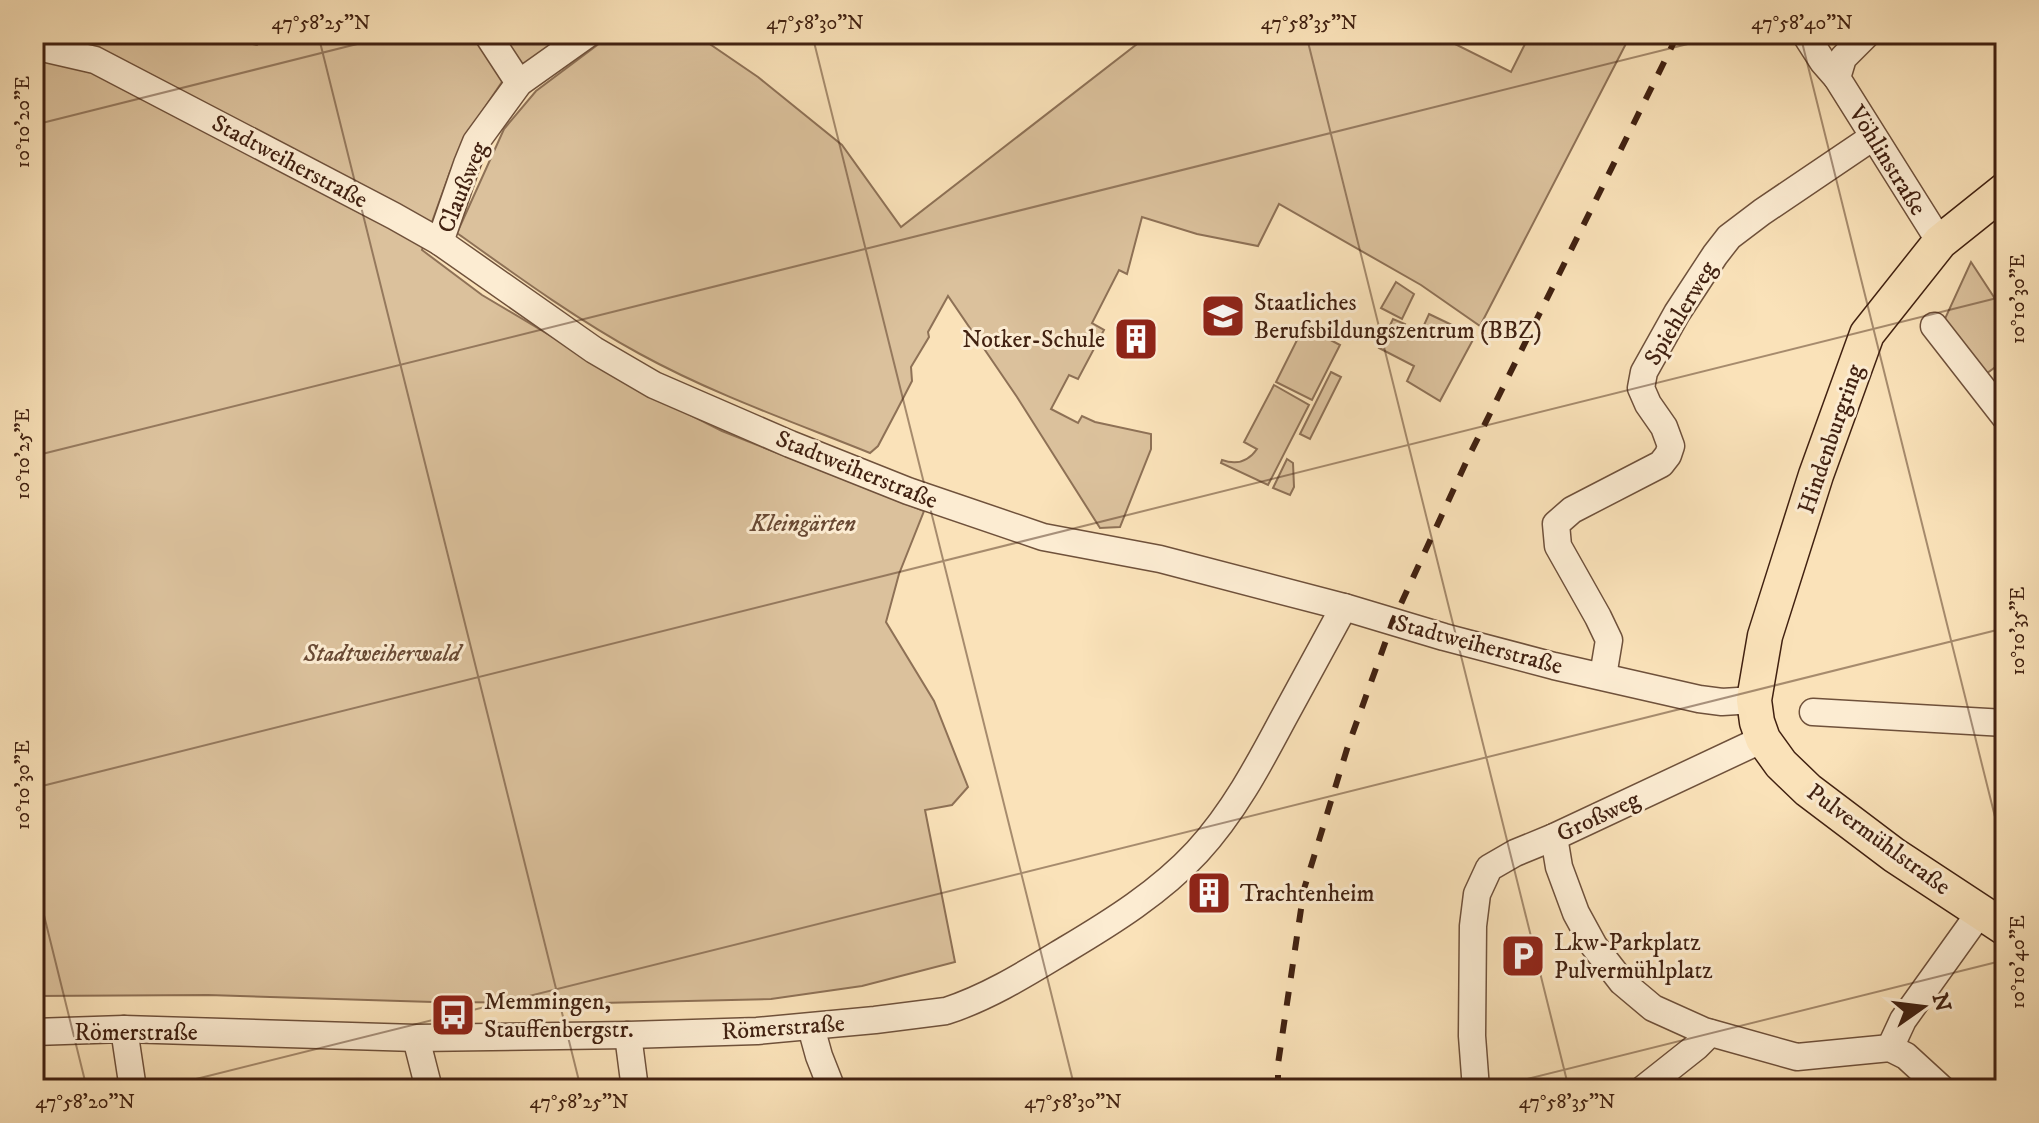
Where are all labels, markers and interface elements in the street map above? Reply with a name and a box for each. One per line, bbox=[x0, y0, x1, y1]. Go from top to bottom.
text: 47°58'25"N bbox=[272, 11, 370, 36]
text: 47°58'30"N bbox=[766, 11, 864, 36]
text: 47°58'35"N bbox=[1261, 11, 1357, 36]
text: 47°58'40"N bbox=[1751, 11, 1853, 36]
text: 10°10'20"E bbox=[11, 76, 36, 168]
street label: Vöhlinstraße bbox=[1841, 99, 1933, 221]
street label: Stadtweiherstraße bbox=[206, 108, 373, 216]
street label: Claußweg bbox=[431, 137, 495, 237]
text: 10°10'30"E bbox=[2006, 254, 2031, 344]
street label: Spiehlerweg bbox=[1638, 256, 1724, 371]
place label: Staatliches Berufsbildungszentrum (BBZ) bbox=[1254, 288, 1542, 346]
school or university icon: Staatliches Berufsbildungszentrum (BBZ) bbox=[1199, 292, 1247, 340]
building icon: Notker-Schule bbox=[1112, 315, 1160, 363]
place label: Notker-Schule bbox=[962, 325, 1105, 355]
street label: Hindenburgring bbox=[1791, 360, 1871, 518]
text: 10°10'25"E bbox=[11, 408, 36, 500]
street label: Stadtweiherstraße bbox=[771, 424, 942, 516]
park label: Kleingärten bbox=[749, 509, 856, 539]
text: 10°10'35"E bbox=[2006, 586, 2031, 676]
street label: Stadtweiherstraße bbox=[1392, 608, 1566, 682]
park label: Stadtweiherwald bbox=[303, 639, 464, 669]
text: 10°10'30"E bbox=[11, 740, 36, 830]
street label: Pulvermühlstraße bbox=[1801, 778, 1956, 902]
street label: Großweg bbox=[1552, 785, 1645, 849]
building icon: Trachtenheim bbox=[1185, 869, 1233, 917]
place label: Trachtenheim bbox=[1240, 879, 1374, 909]
text: 10°10'40"E bbox=[2006, 915, 2031, 1009]
place label: Lkw-Parkplatz Pulvermühlplatz bbox=[1554, 928, 1713, 986]
parking icon: Lkw-Parkplatz Pulvermühlplatz bbox=[1499, 932, 1547, 980]
north arrow bbox=[1883, 967, 1963, 1047]
place label: Memmingen, Stauffenbergstr. bbox=[484, 987, 634, 1045]
text: N bbox=[1926, 990, 1956, 1015]
bus stop icon: Memmingen, Stauffenbergstr. bbox=[429, 991, 477, 1039]
street label: Römerstraße bbox=[720, 1009, 846, 1047]
street label: Römerstraße bbox=[74, 1018, 198, 1048]
text: 47°58'20"N bbox=[35, 1090, 135, 1115]
text: 47°58'25"N bbox=[530, 1090, 628, 1115]
text: 47°58'30"N bbox=[1024, 1090, 1122, 1115]
text: 47°58'35"N bbox=[1519, 1090, 1615, 1115]

